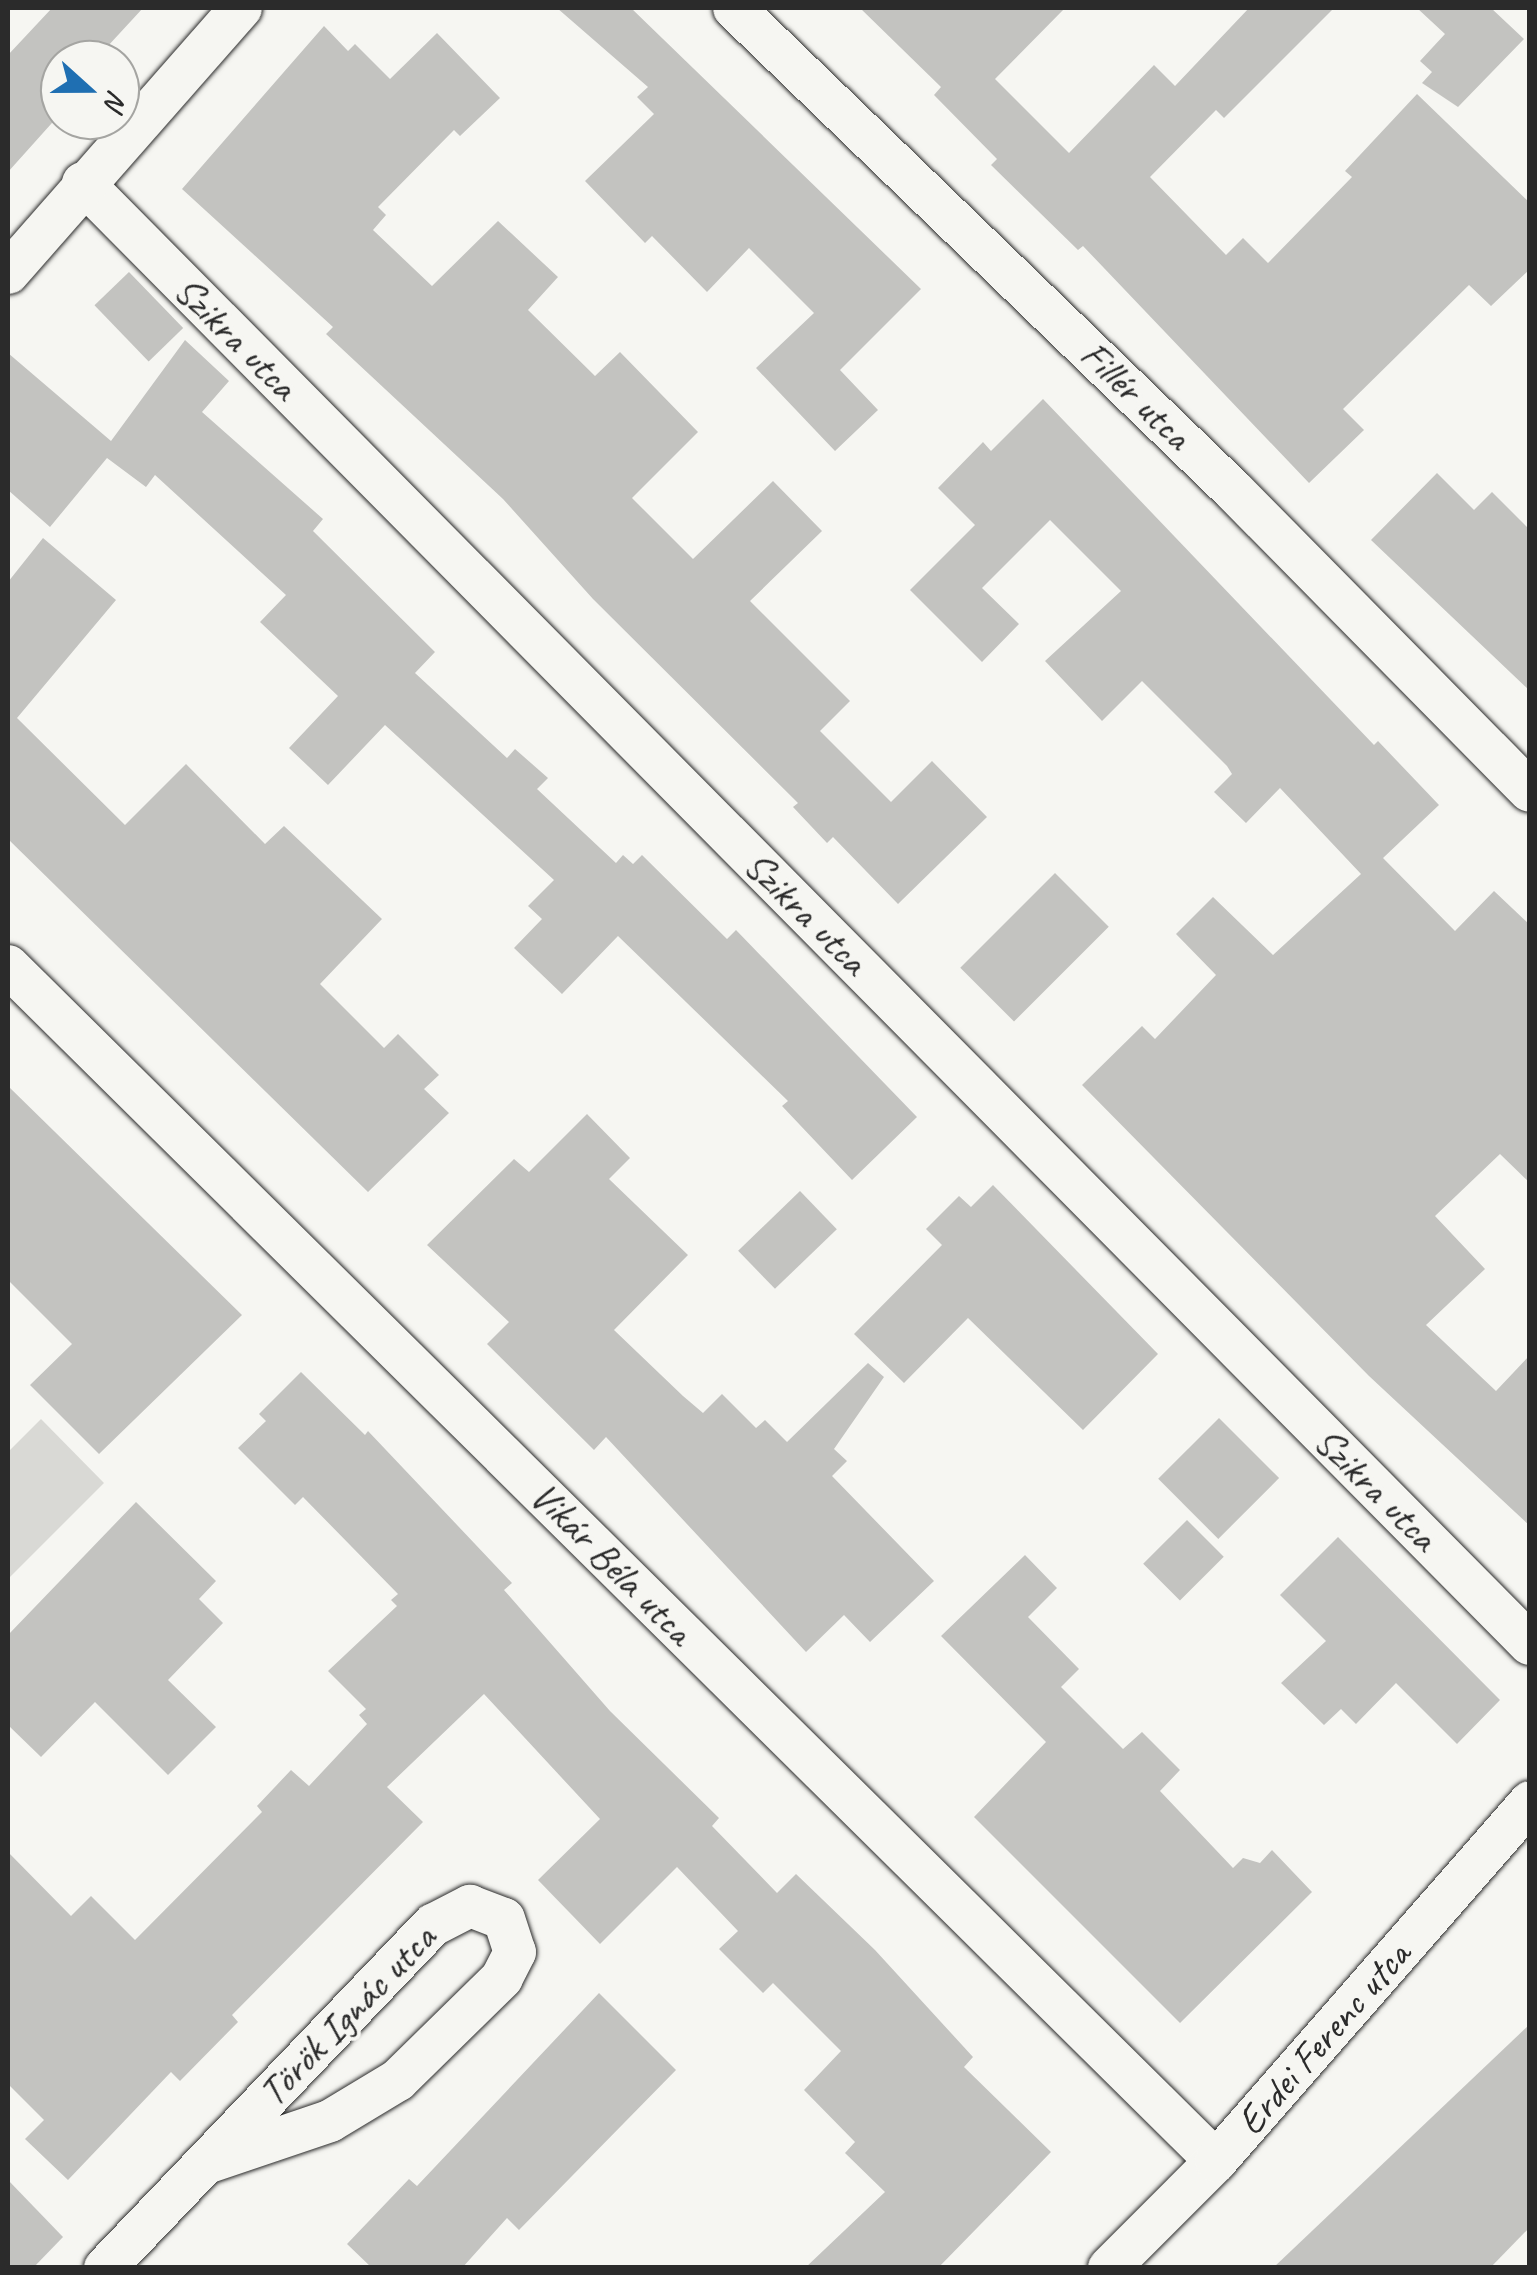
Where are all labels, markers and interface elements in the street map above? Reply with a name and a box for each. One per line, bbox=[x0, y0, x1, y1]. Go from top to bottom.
north arrow bbox=[40, 40, 140, 140]
text: N bbox=[97, 86, 136, 115]
street label: Szikra utca bbox=[165, 267, 307, 409]
street label: Fillér utca bbox=[1071, 331, 1201, 459]
street label: Szikra utca bbox=[735, 842, 877, 984]
street label: Szikra utca bbox=[1305, 1418, 1447, 1560]
street label: Vikár Béla utca bbox=[521, 1472, 703, 1654]
street label: Török Ignác utca bbox=[249, 1915, 445, 2115]
street label: Erdei Ferenc utca bbox=[1226, 1932, 1420, 2144]

